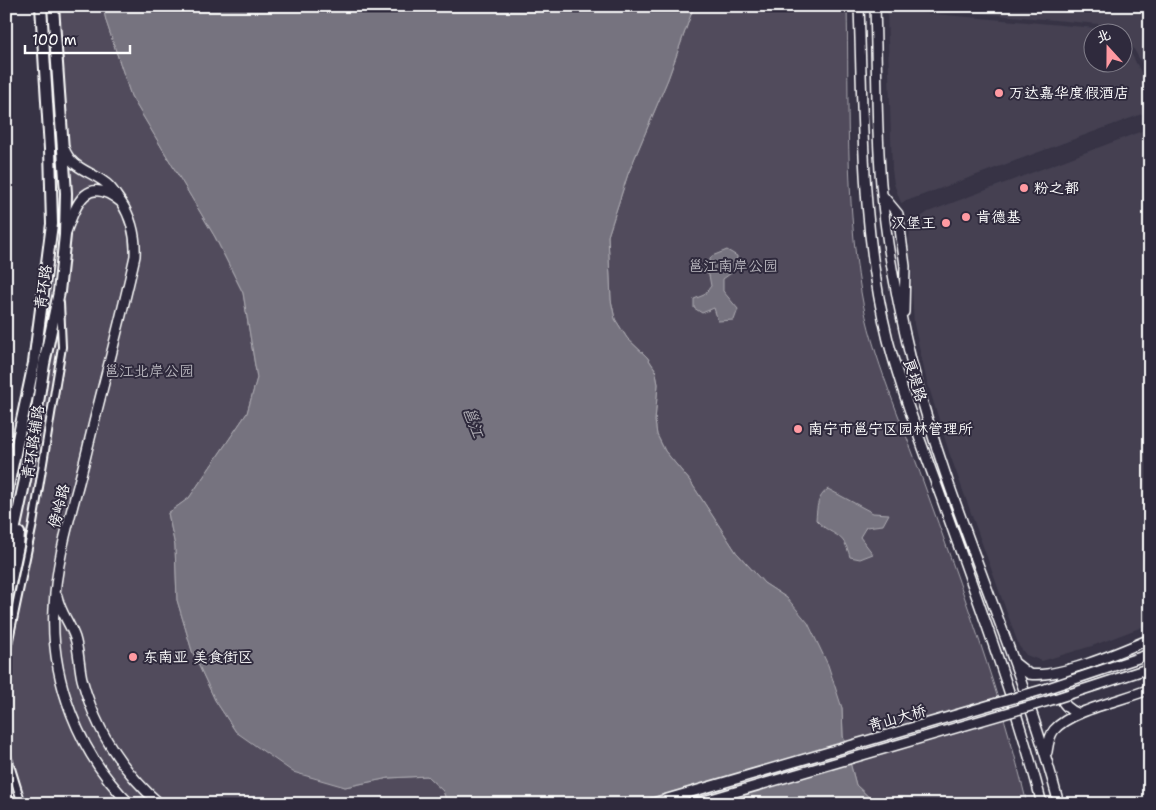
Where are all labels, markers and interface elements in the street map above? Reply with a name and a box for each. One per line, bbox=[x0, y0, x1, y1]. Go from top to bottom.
scale bar bbox=[25, 22, 130, 54]
north arrow bbox=[1084, 22, 1134, 72]
text: 北 bbox=[1094, 25, 1113, 47]
text: 100 m bbox=[32, 30, 77, 50]
place label: 万达嘉华度假酒店 bbox=[1009, 83, 1129, 103]
marker: 万达嘉华度假酒店 bbox=[993, 87, 1005, 99]
place label: 粉之都 bbox=[1034, 178, 1079, 198]
marker: 粉之都 bbox=[1018, 182, 1030, 194]
place label: 肯德基 bbox=[976, 207, 1021, 227]
marker: 肯德基 bbox=[960, 211, 972, 223]
place label: 汉堡王 bbox=[891, 213, 936, 233]
marker: 汉堡王 bbox=[940, 217, 952, 229]
park label: 邕江南岸公园 bbox=[688, 256, 778, 276]
street label: 青环路 bbox=[30, 263, 56, 311]
street label: 良堤路 bbox=[899, 356, 931, 404]
park label: 邕江北岸公园 bbox=[104, 361, 194, 381]
street label: 青环路辅路 bbox=[17, 403, 49, 481]
water label: 邕江 bbox=[458, 404, 489, 442]
place label: 南宁市邕宁区园林管理所 bbox=[808, 419, 973, 439]
marker: 南宁市邕宁区园林管理所 bbox=[792, 423, 804, 435]
street label: 傍岭路 bbox=[44, 482, 74, 530]
place label: 东南亚 美食街区 bbox=[143, 647, 253, 667]
marker: 东南亚 美食街区 bbox=[127, 651, 139, 663]
street label: 青山大桥 bbox=[865, 700, 929, 736]

